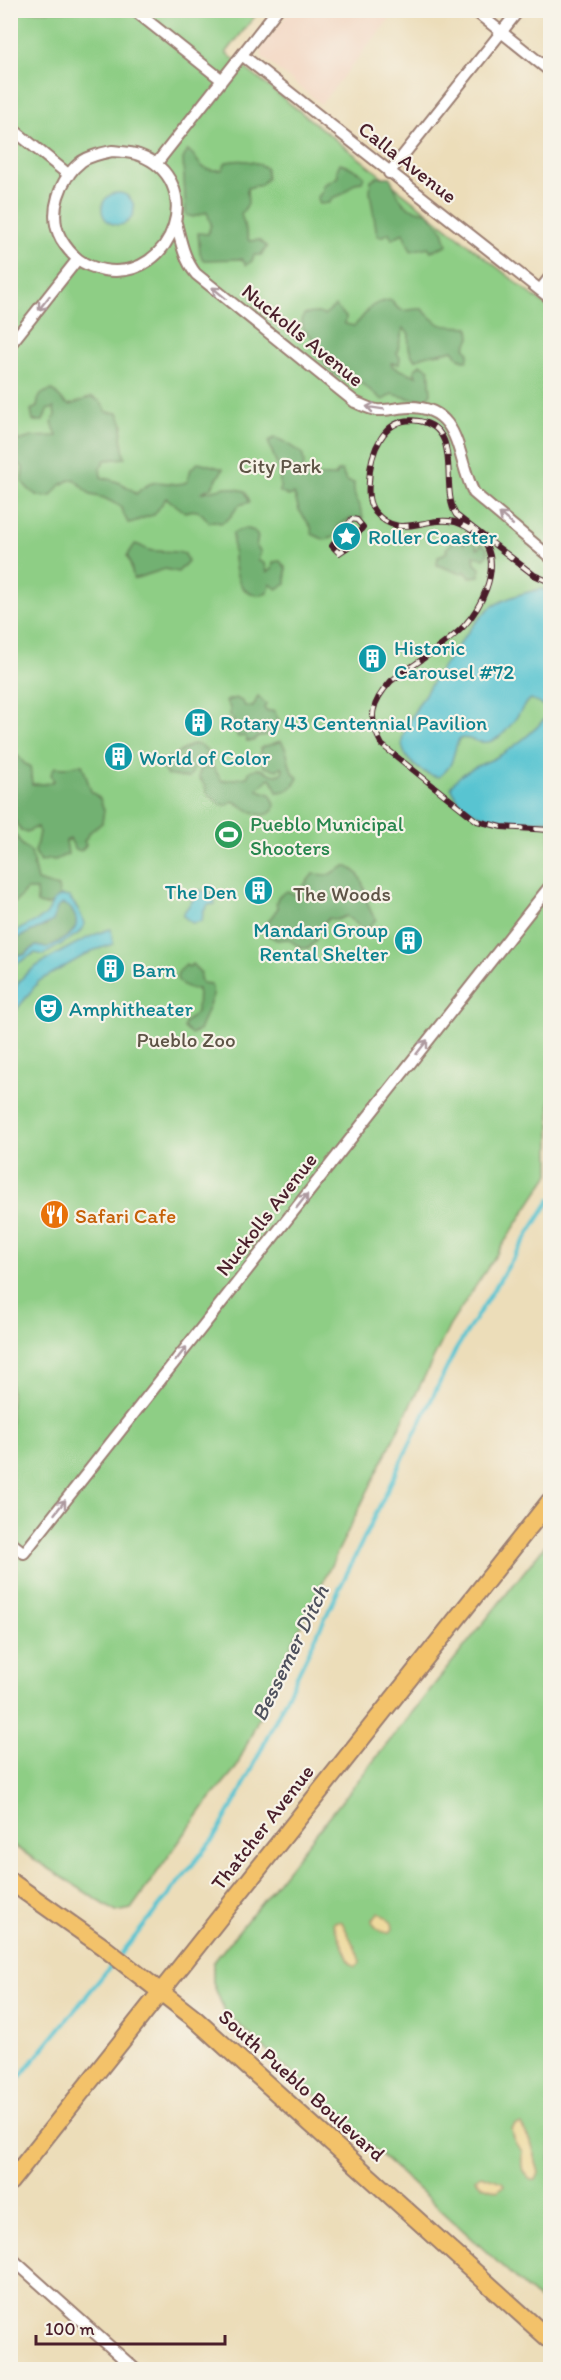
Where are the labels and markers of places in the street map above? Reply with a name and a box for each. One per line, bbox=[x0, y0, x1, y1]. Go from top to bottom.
place icon: Roller Coaster bbox=[331, 520, 363, 552]
place label: Roller Coaster bbox=[368, 524, 498, 549]
place label: Historic Carousel #72 bbox=[394, 635, 514, 684]
building icon: Historic Carousel #72 bbox=[357, 643, 389, 675]
building icon: Rotary 43 Centennial Pavilion bbox=[183, 706, 215, 738]
place label: Rotary 43 Centennial Pavilion bbox=[220, 710, 487, 735]
building icon: World of Color bbox=[102, 741, 134, 773]
place label: World of Color bbox=[139, 745, 271, 770]
place label: Pueblo Municipal Shooters bbox=[250, 811, 404, 860]
sports icon: Pueblo Municipal Shooters bbox=[213, 819, 245, 851]
building icon: The Den bbox=[242, 875, 274, 907]
place label: The Den bbox=[165, 879, 237, 904]
place label: Mandari Group Rental Shelter bbox=[253, 917, 389, 966]
building icon: Mandari Group Rental Shelter bbox=[393, 925, 425, 957]
building icon: Barn bbox=[95, 953, 127, 985]
place label: Barn bbox=[132, 957, 176, 982]
theatre icon: Amphitheater bbox=[32, 992, 64, 1024]
place label: Amphitheater bbox=[69, 996, 193, 1021]
restaurant icon: Safari Cafe bbox=[38, 1199, 70, 1231]
place label: Safari Cafe bbox=[75, 1203, 176, 1228]

